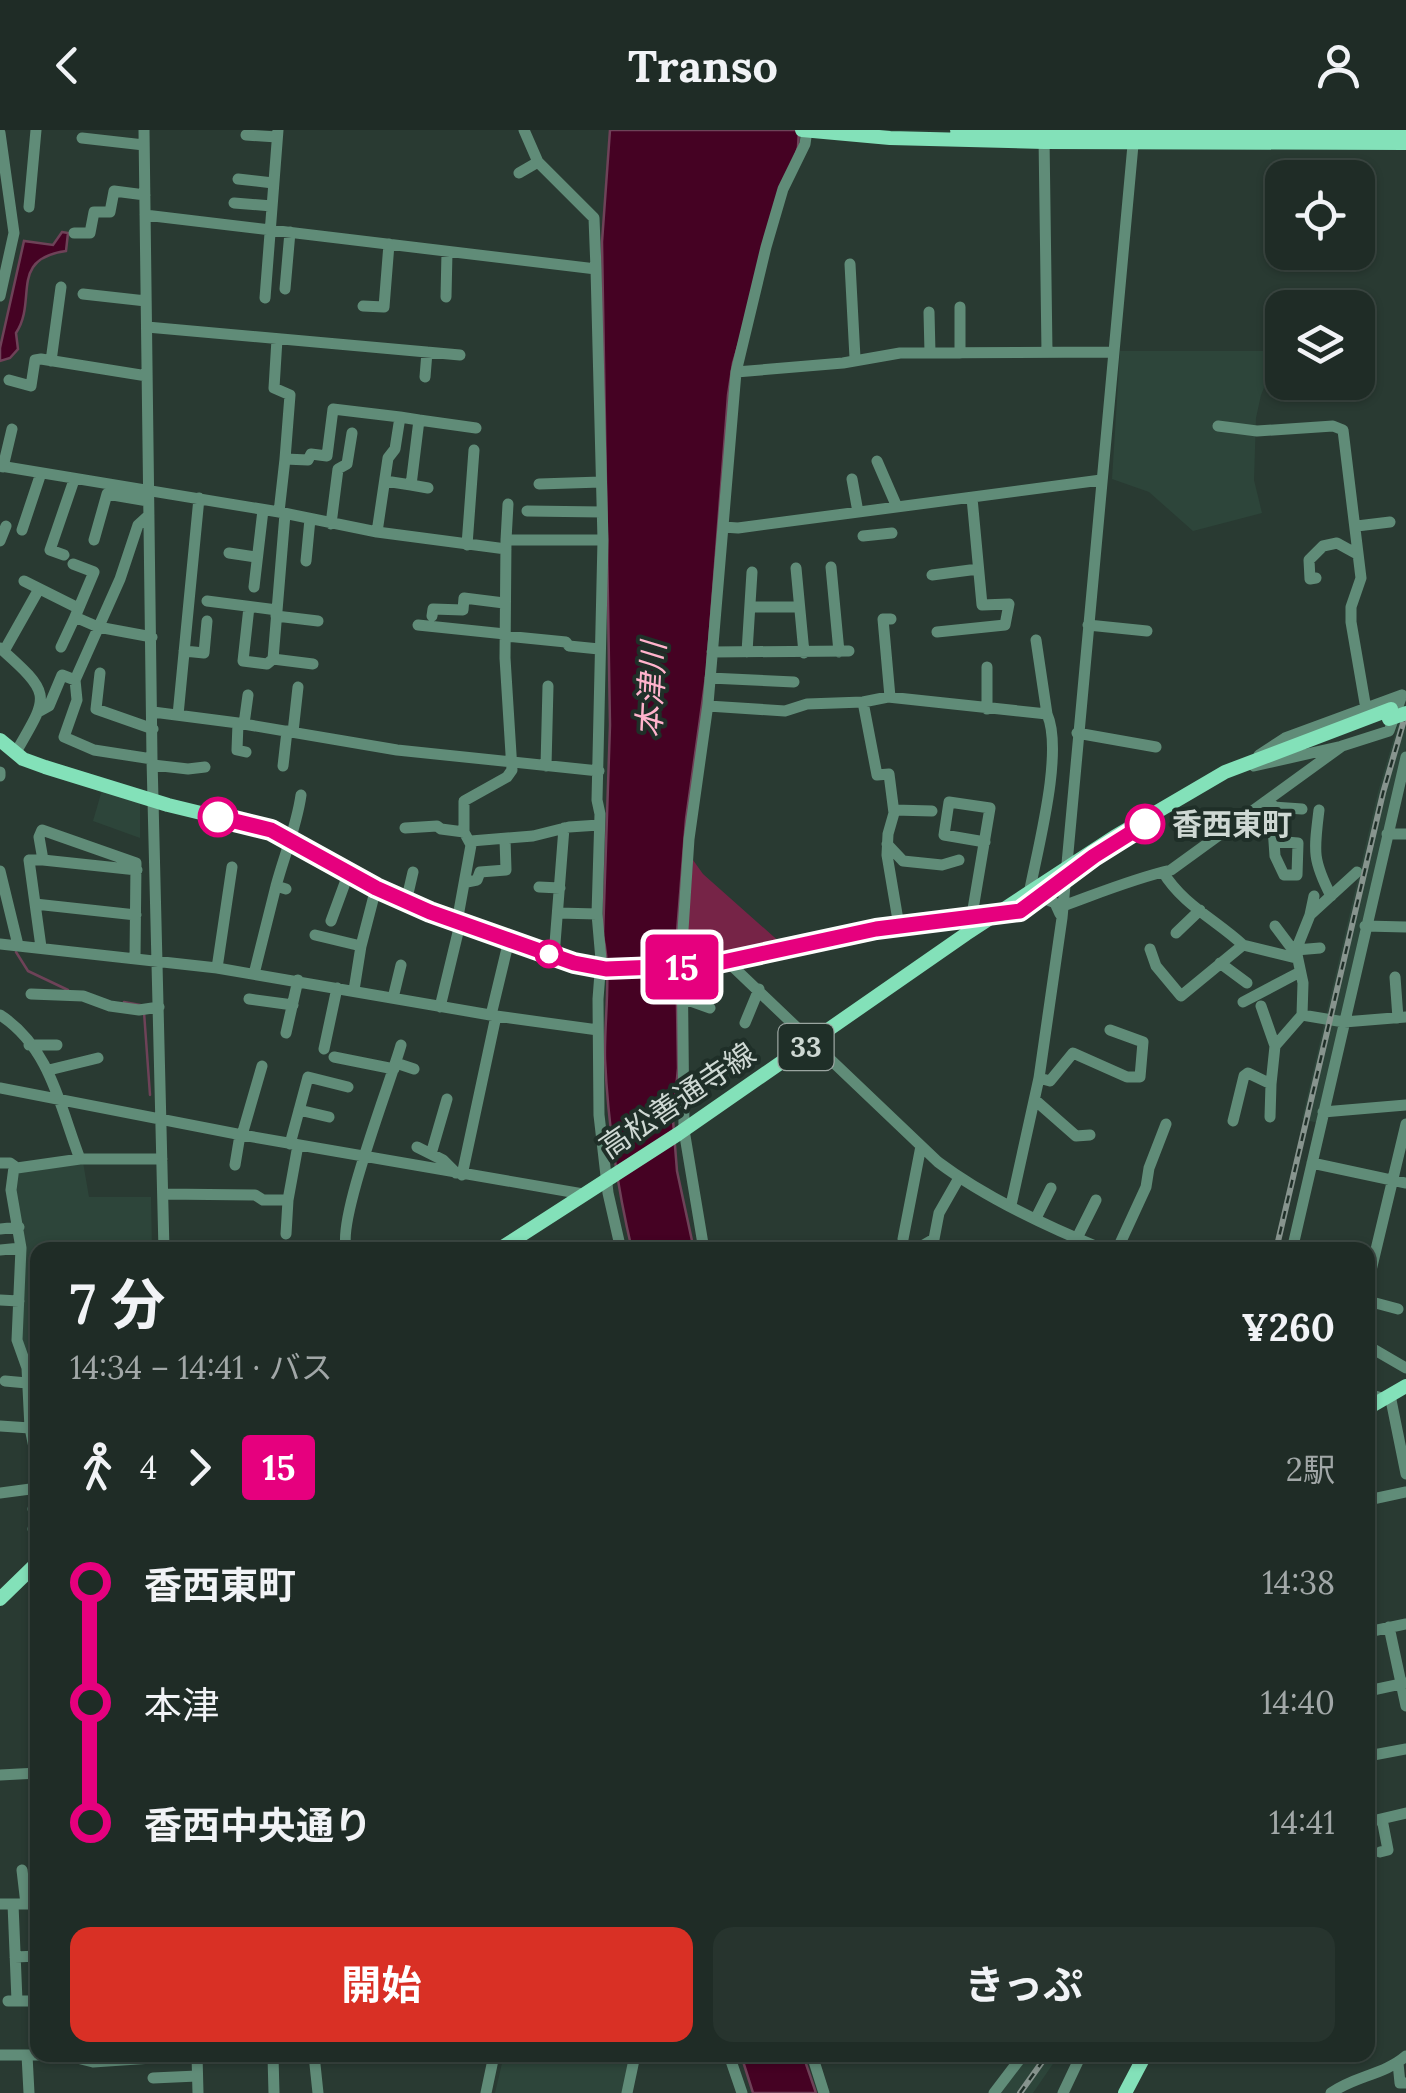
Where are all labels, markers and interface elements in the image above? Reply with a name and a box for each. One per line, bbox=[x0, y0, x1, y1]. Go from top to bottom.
text: Transo bbox=[628, 37, 778, 94]
icon: back bbox=[40, 38, 95, 93]
icon: person bbox=[1311, 38, 1366, 93]
map controls bbox=[1265, 160, 1375, 400]
button: locate bbox=[1265, 160, 1375, 270]
button: layers bbox=[1265, 290, 1375, 400]
water label: 本津川 bbox=[628, 638, 674, 739]
unlabelled marker bbox=[199, 798, 237, 836]
marker: 香西東町 bbox=[1126, 805, 1164, 843]
place label: 香西東町 bbox=[1172, 805, 1292, 843]
line badge: 15 bbox=[637, 934, 727, 1000]
unlabelled marker bbox=[536, 941, 562, 967]
text: 15 bbox=[665, 945, 699, 990]
road number: 33 bbox=[778, 1024, 834, 1070]
street label: 高松善通寺線 bbox=[592, 1034, 762, 1166]
text: 7 分 bbox=[70, 1269, 165, 1339]
text: ¥260 bbox=[1241, 1303, 1335, 1351]
text: 14:34 – 14:41 · バス bbox=[70, 1347, 333, 1388]
icon: walk bbox=[70, 1440, 125, 1495]
icon: forward bbox=[172, 1440, 227, 1495]
text: 15 bbox=[262, 1445, 295, 1490]
text: 4 bbox=[140, 1447, 157, 1488]
text: 2駅 bbox=[1286, 1449, 1335, 1490]
text: 香西東町 bbox=[144, 1561, 296, 1609]
text: 14:38 bbox=[1262, 1562, 1335, 1603]
text: 本津 bbox=[144, 1681, 220, 1729]
text: 14:40 bbox=[1261, 1682, 1335, 1723]
text: 香西中央通り bbox=[144, 1801, 372, 1849]
text: 14:41 bbox=[1269, 1802, 1335, 1843]
button: 開始 bbox=[70, 1927, 693, 2042]
button: きっぷ bbox=[713, 1927, 1335, 2042]

